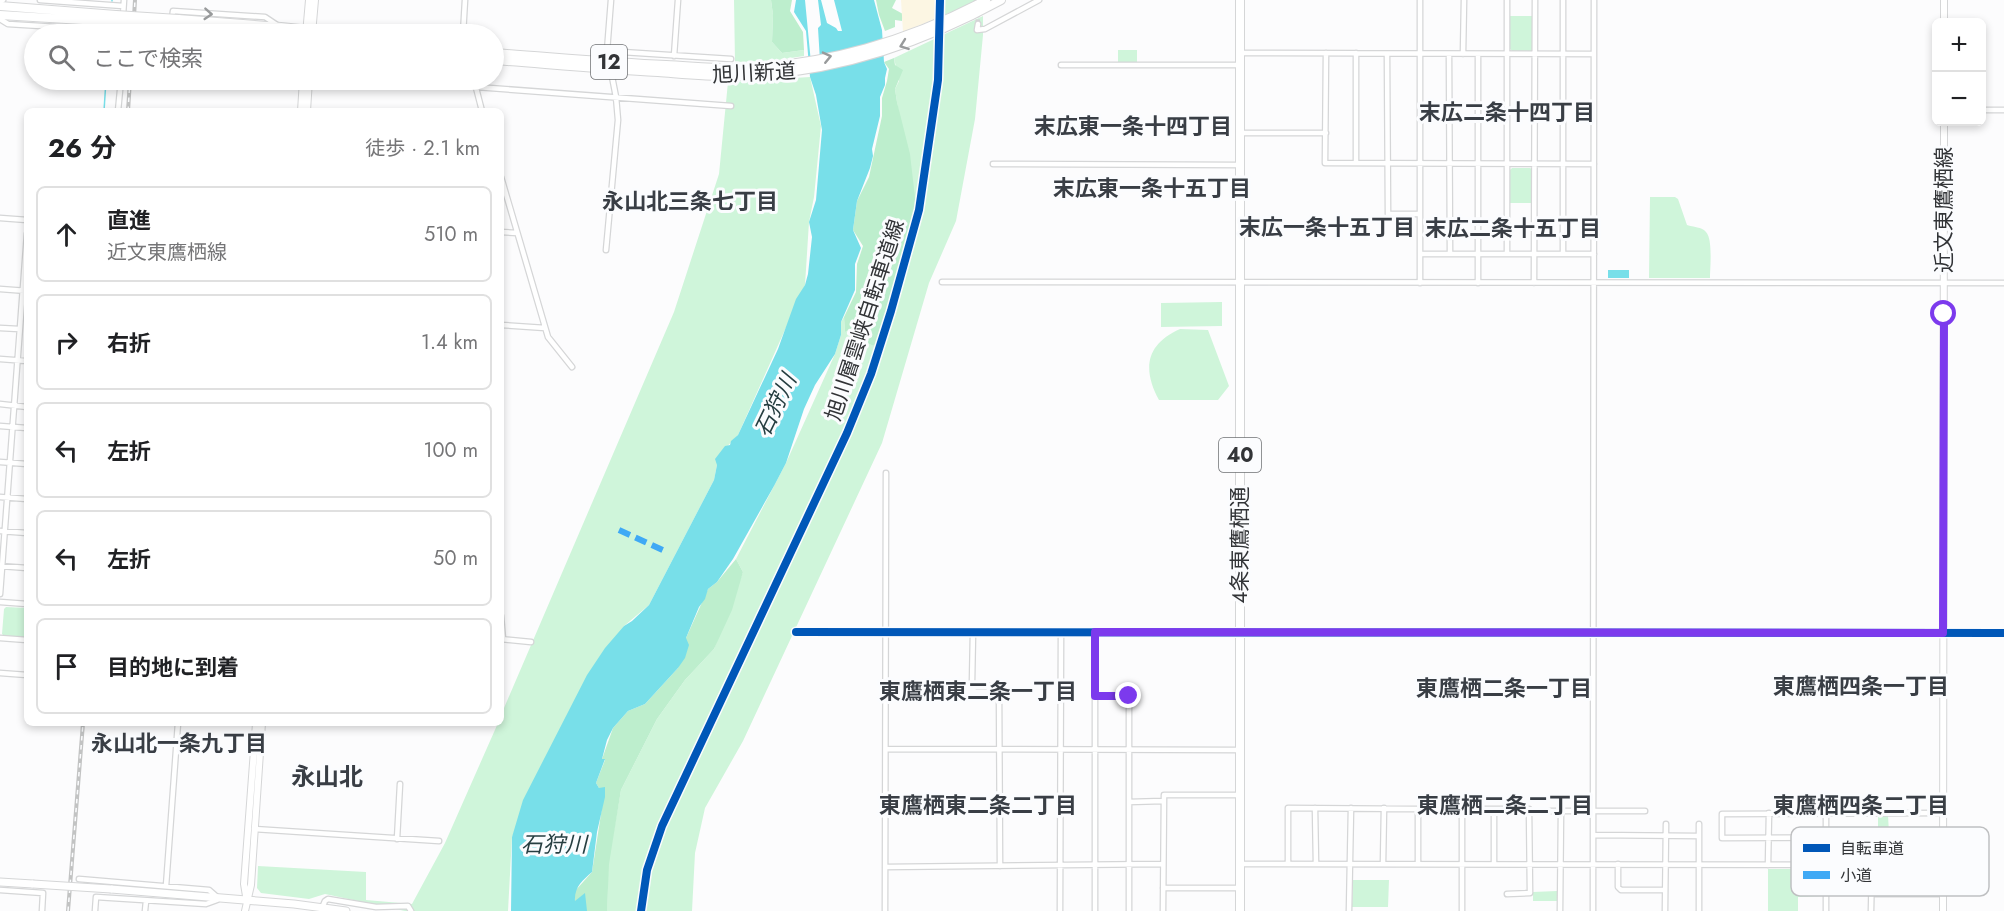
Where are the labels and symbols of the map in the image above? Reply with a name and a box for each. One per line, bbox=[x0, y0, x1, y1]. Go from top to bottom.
one-way arrow bbox=[204, 7, 213, 20]
one-way arrow bbox=[899, 38, 910, 51]
road number: 12 bbox=[591, 45, 627, 79]
one-way arrow bbox=[821, 51, 831, 64]
street label: 旭川新道 bbox=[711, 56, 797, 90]
district label: 末広二条十四丁目 bbox=[1419, 96, 1595, 128]
district label: 末広東一条十四丁目 bbox=[1034, 110, 1232, 142]
street label: 近文東鷹栖線 bbox=[1929, 147, 1959, 273]
district label: 末広東一条十五丁目 bbox=[1053, 172, 1251, 204]
district label: 永山北三条七丁目 bbox=[602, 185, 778, 217]
district label: 末広一条十五丁目 bbox=[1239, 211, 1415, 243]
district label: 末広二条十五丁目 bbox=[1425, 212, 1601, 244]
street label: 旭川層雲峡自転車道線 bbox=[818, 216, 912, 424]
route start bbox=[1930, 300, 1956, 326]
water label: 石狩川 bbox=[746, 367, 805, 442]
road number: 40 bbox=[1219, 438, 1261, 472]
street label: 4条東鷹栖通 bbox=[1225, 486, 1255, 604]
district label: 東鷹栖四条一丁目 bbox=[1773, 670, 1949, 702]
district label: 東鷹栖二条一丁目 bbox=[1416, 672, 1592, 704]
district label: 東鷹栖東二条一丁目 bbox=[879, 675, 1077, 707]
route end bbox=[1115, 682, 1141, 708]
district label: 永山北一条九丁目 bbox=[91, 727, 267, 759]
district label: 永山北 bbox=[291, 759, 363, 794]
district label: 東鷹栖東二条二丁目 bbox=[879, 789, 1077, 821]
district label: 東鷹栖二条二丁目 bbox=[1417, 789, 1593, 821]
district label: 東鷹栖四条二丁目 bbox=[1773, 789, 1949, 821]
legend bbox=[1791, 827, 1989, 896]
water label: 石狩川 bbox=[521, 828, 589, 860]
text: 自転車道 bbox=[1840, 837, 1904, 860]
text: 小道 bbox=[1840, 864, 1872, 887]

